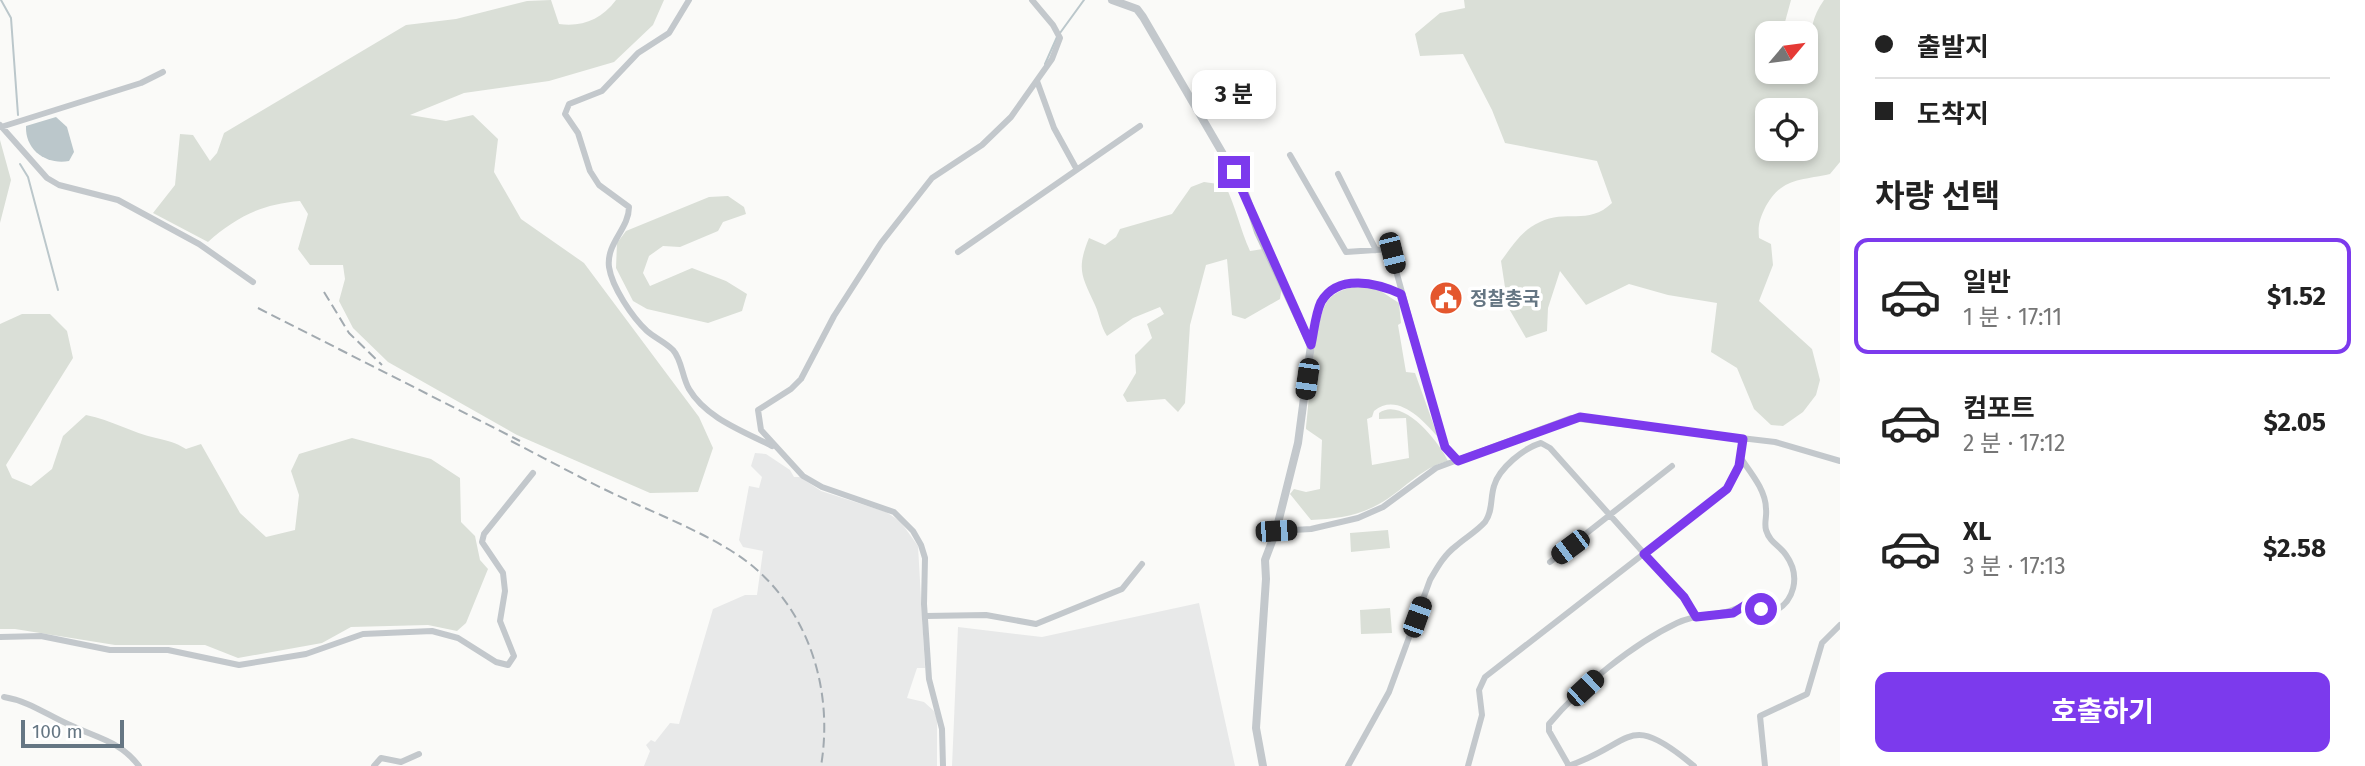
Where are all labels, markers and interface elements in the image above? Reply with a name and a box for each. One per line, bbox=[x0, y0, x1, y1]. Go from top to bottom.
north arrow bbox=[1755, 21, 1818, 84]
map controls bbox=[1755, 21, 1818, 161]
text: 출발지 bbox=[1917, 32, 1989, 63]
callout: 3 분 bbox=[1192, 71, 1276, 120]
text: 3 분 bbox=[1215, 80, 1253, 108]
button: locate bbox=[1755, 98, 1818, 161]
text: 도착지 bbox=[1917, 99, 1989, 130]
route end bbox=[1218, 156, 1250, 188]
text: 차량 선택 bbox=[1875, 177, 2000, 215]
car bbox=[1377, 230, 1408, 276]
icon: car bbox=[1879, 265, 1942, 328]
text: 일반 bbox=[1963, 267, 2011, 298]
public building icon: 정찰총국 bbox=[1427, 279, 1465, 317]
text: $1.52 bbox=[2267, 281, 2326, 312]
place label: 정찰총국 bbox=[1470, 287, 1540, 310]
text: 1 분 · 17:11 bbox=[1963, 303, 2062, 331]
car bbox=[1294, 357, 1321, 401]
icon: car bbox=[1879, 391, 1942, 454]
text: 컴포트 bbox=[1963, 393, 2035, 424]
text: $2.05 bbox=[2264, 407, 2326, 438]
text: 2 분 · 17:12 bbox=[1963, 429, 2065, 457]
text: XL bbox=[1963, 516, 1991, 547]
icon: car bbox=[1879, 517, 1942, 580]
car bbox=[1255, 519, 1298, 543]
car bbox=[1547, 526, 1594, 568]
text: $2.58 bbox=[2263, 533, 2326, 564]
text: 3 분 · 17:13 bbox=[1963, 552, 2066, 580]
route start bbox=[1745, 593, 1777, 625]
car bbox=[1400, 594, 1435, 640]
car bbox=[1563, 666, 1608, 710]
button: 호출하기 bbox=[1875, 672, 2330, 752]
scale bar bbox=[21, 717, 124, 749]
text: 100 m bbox=[32, 720, 83, 743]

